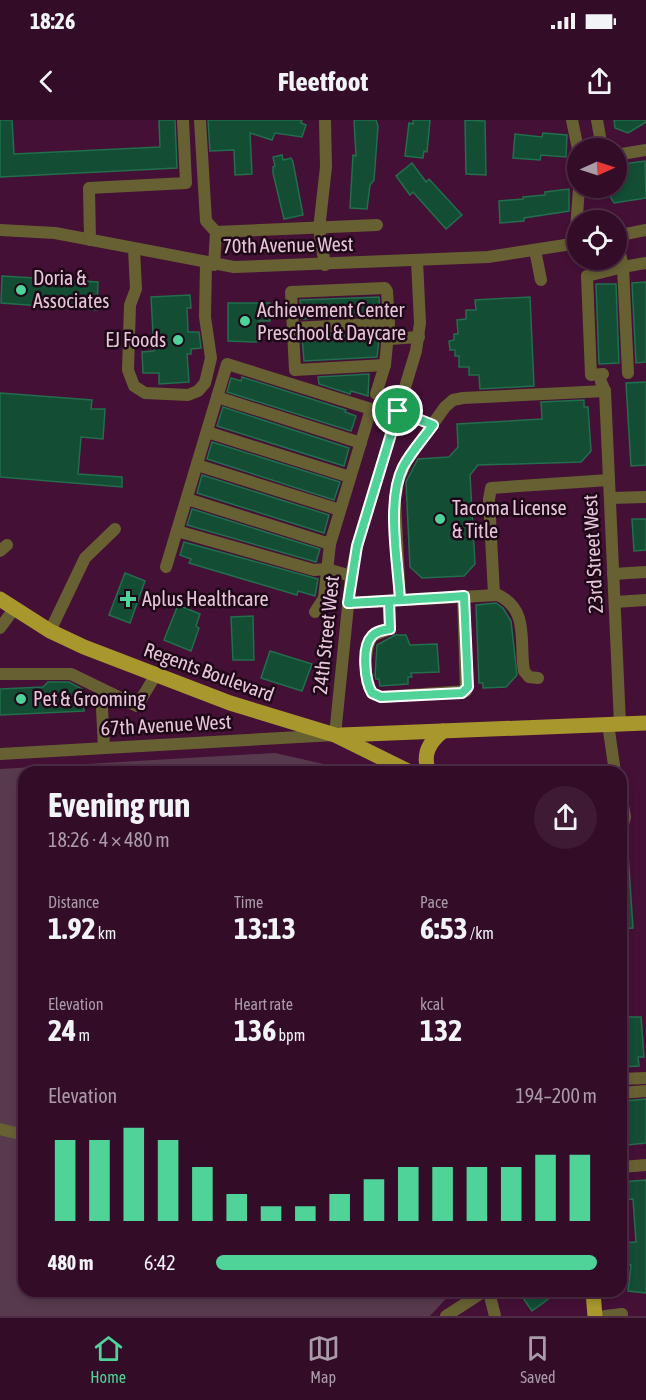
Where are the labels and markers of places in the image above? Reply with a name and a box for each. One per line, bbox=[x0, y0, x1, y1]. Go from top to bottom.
place label: Doria & Associates bbox=[33, 266, 109, 312]
marker: Doria & Associates bbox=[14, 283, 28, 297]
place label: Achievement Center Preschool & Daycare bbox=[257, 298, 406, 344]
marker: Achievement Center Preschool & Daycare bbox=[238, 314, 252, 328]
place label: EJ Foods bbox=[105, 328, 166, 351]
marker: EJ Foods bbox=[171, 333, 185, 347]
pin bbox=[372, 385, 423, 436]
place label: Tacoma License & Title bbox=[452, 496, 567, 542]
marker: Tacoma License & Title bbox=[433, 512, 447, 526]
place label: Aplus Healthcare bbox=[142, 587, 268, 610]
marker: Aplus Healthcare bbox=[119, 590, 137, 608]
place label: Pet & Grooming bbox=[33, 687, 146, 710]
marker: Pet & Grooming bbox=[14, 692, 28, 706]

